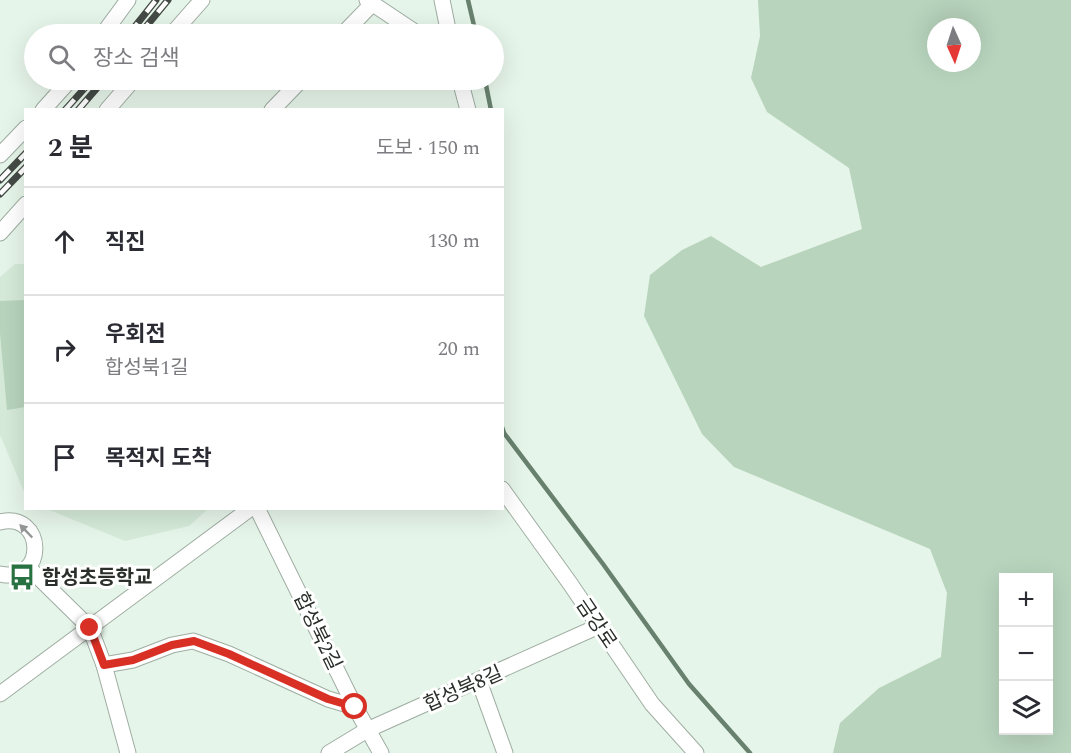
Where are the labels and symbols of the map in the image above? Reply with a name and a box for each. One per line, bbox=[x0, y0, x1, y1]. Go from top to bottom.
north arrow bbox=[927, 18, 981, 72]
one-way arrow bbox=[19, 523, 33, 538]
bus stop icon: 합성초등학교 bbox=[7, 562, 37, 592]
place label: 합성초등학교 bbox=[42, 563, 152, 593]
street label: 합성북2길 bbox=[285, 587, 349, 676]
street label: 금강로 bbox=[568, 592, 624, 655]
route end bbox=[76, 614, 102, 640]
street label: 합성북8길 bbox=[419, 658, 508, 720]
route start bbox=[341, 693, 367, 719]

